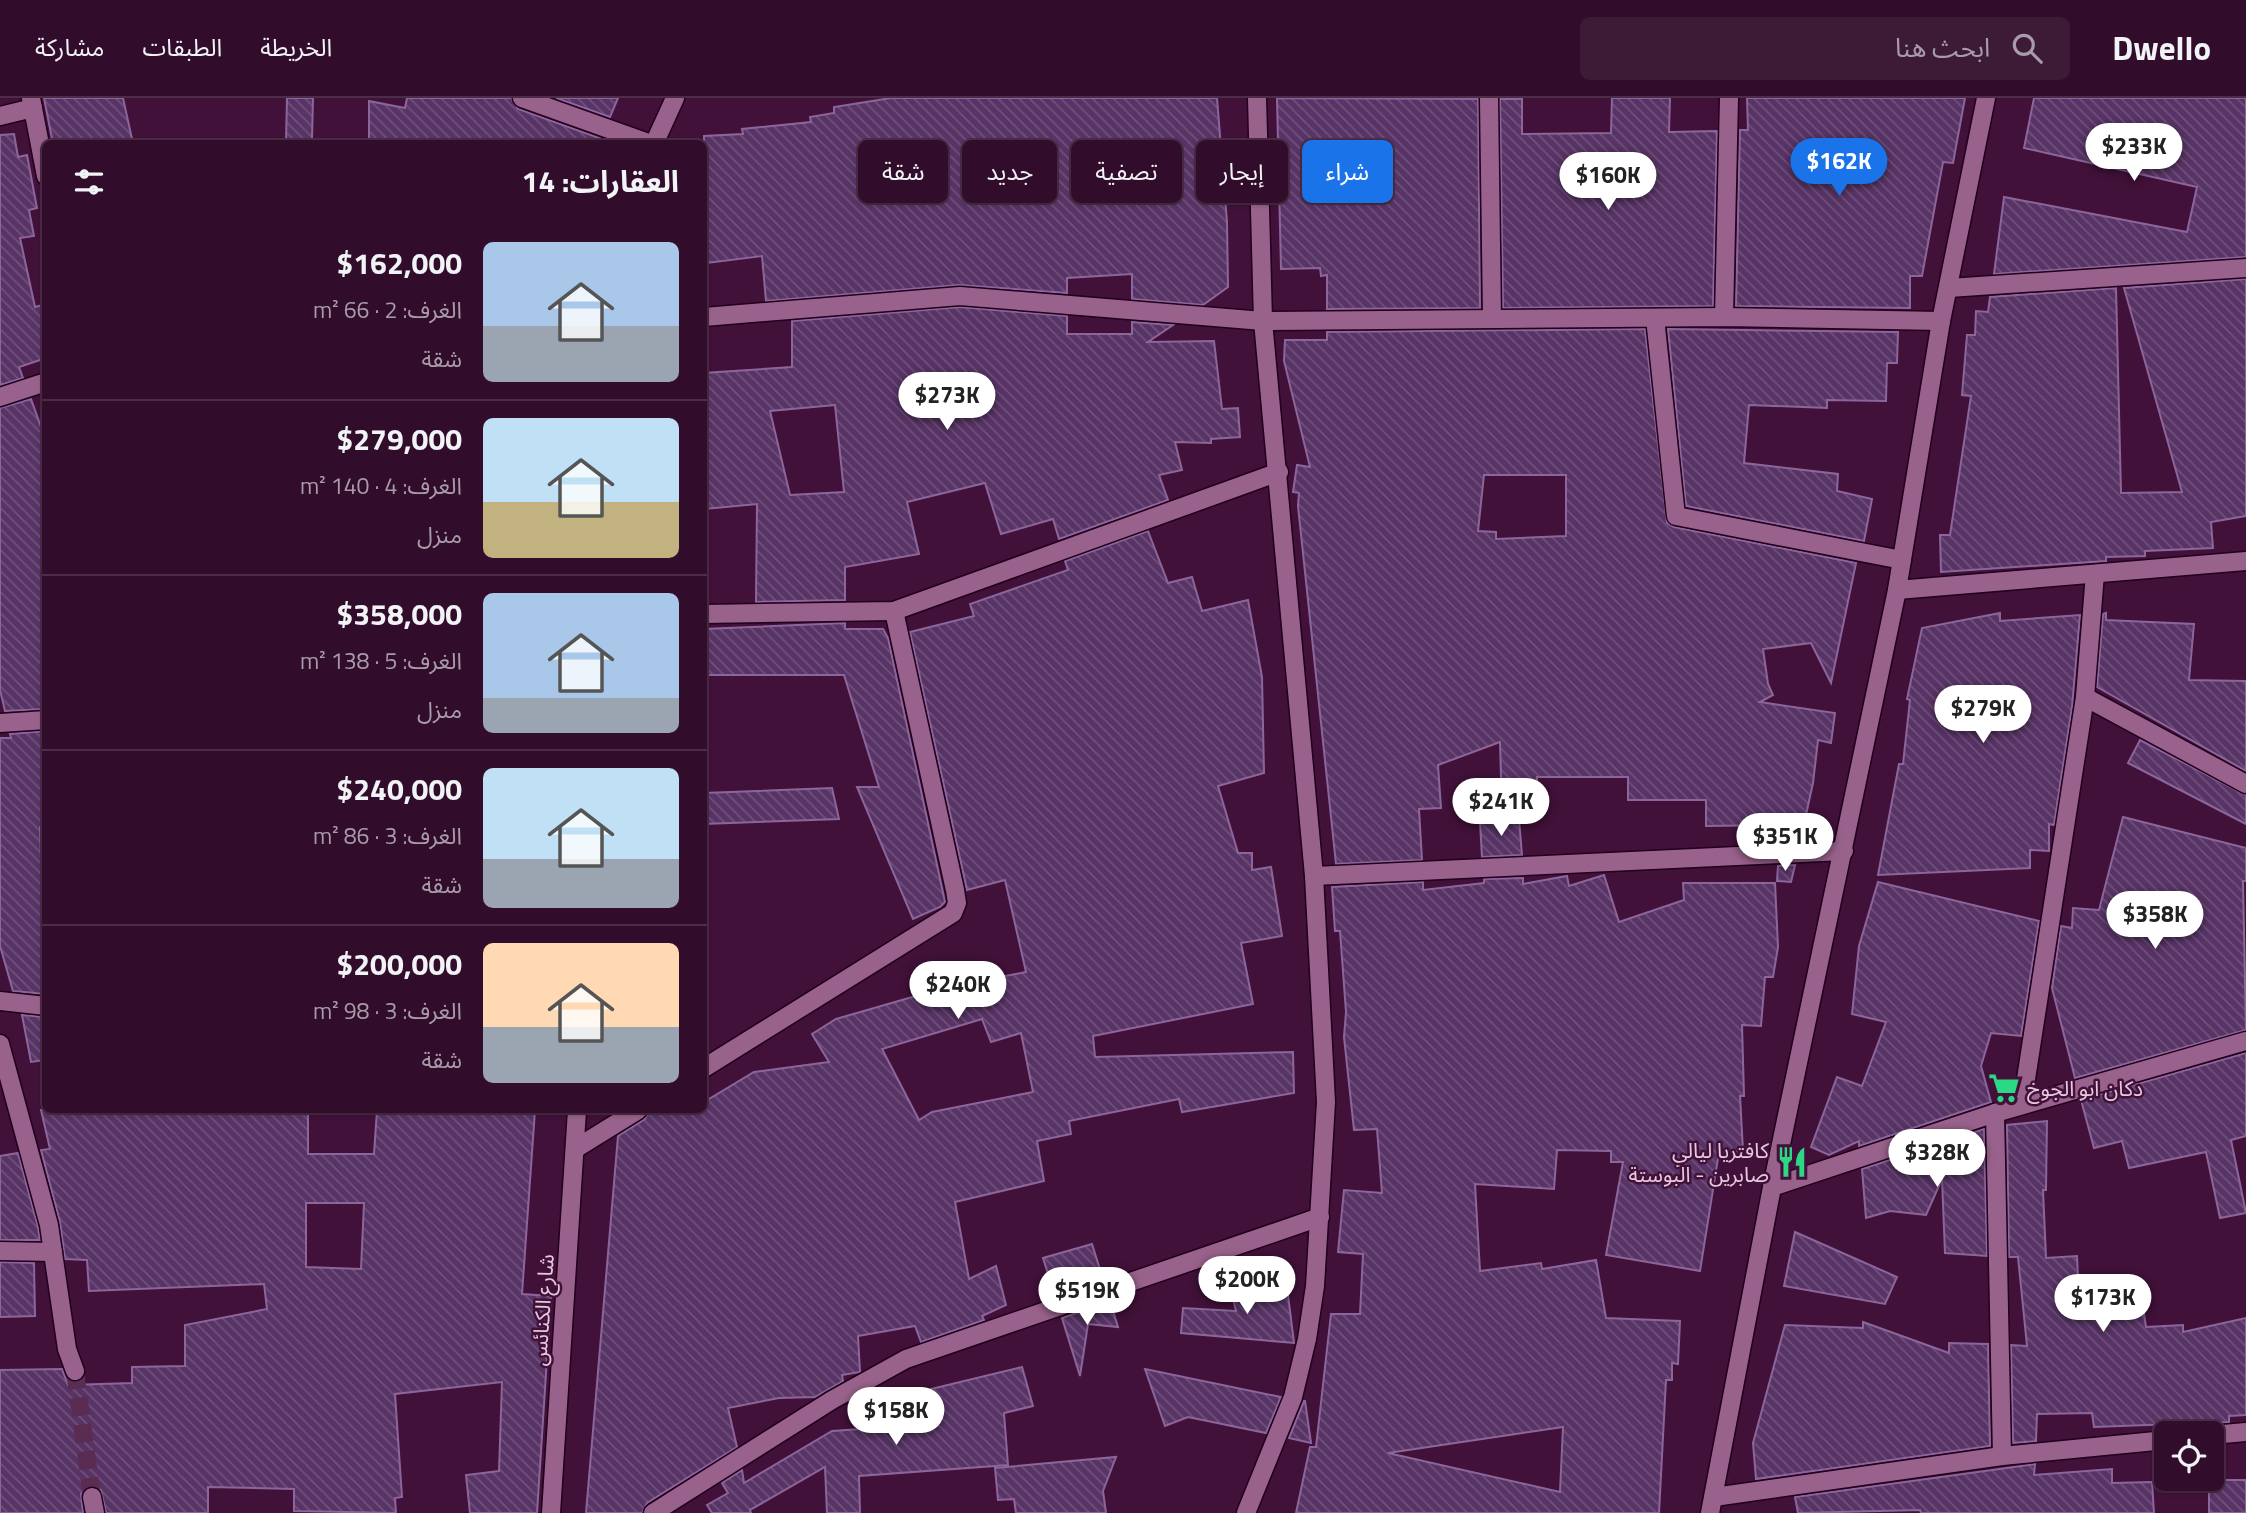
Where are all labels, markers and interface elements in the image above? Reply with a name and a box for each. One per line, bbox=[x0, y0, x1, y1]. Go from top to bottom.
search box bbox=[1580, 17, 2070, 80]
text: Dwello bbox=[2112, 23, 2211, 73]
text: ابحث هنا bbox=[1895, 28, 1990, 67]
text: مشاركة bbox=[35, 29, 104, 65]
text: الطبقات bbox=[142, 29, 222, 65]
text: الخريطة bbox=[260, 29, 332, 65]
icon: search bbox=[2008, 29, 2046, 67]
pin: $233K bbox=[2085, 123, 2183, 183]
text: $233K bbox=[2101, 128, 2167, 163]
pin: $162K bbox=[1790, 139, 1888, 198]
chip: شقة bbox=[858, 140, 948, 203]
chip: جديد bbox=[962, 140, 1057, 203]
chip: تصفية bbox=[1071, 140, 1182, 203]
chip: إيجار bbox=[1196, 140, 1288, 203]
chip: شراء bbox=[1302, 140, 1393, 203]
text: $162K bbox=[1806, 143, 1872, 178]
pin: $160K bbox=[1559, 152, 1657, 212]
text: $160K bbox=[1575, 157, 1641, 192]
text: العقارات: 14 bbox=[522, 158, 679, 204]
icon: filters bbox=[70, 163, 108, 201]
text: $162,000 bbox=[337, 240, 462, 286]
icon: home bbox=[539, 270, 623, 354]
text: الغرف: 2 · 66 m² bbox=[313, 292, 462, 327]
text: شقة bbox=[421, 341, 462, 376]
pin: $273K bbox=[898, 372, 996, 432]
text: $273K bbox=[914, 377, 980, 412]
text: $279,000 bbox=[337, 416, 462, 462]
icon: home bbox=[539, 446, 623, 530]
text: الغرف: 4 · 140 m² bbox=[300, 468, 462, 503]
text: منزل bbox=[417, 517, 462, 552]
text: $358,000 bbox=[337, 591, 462, 637]
icon: home bbox=[539, 621, 623, 705]
text: الغرف: 5 · 138 m² bbox=[300, 643, 462, 678]
pin: $279K bbox=[1934, 686, 2032, 745]
text: $279K bbox=[1950, 690, 2016, 725]
text: منزل bbox=[417, 692, 462, 727]
text: $240,000 bbox=[337, 766, 462, 812]
pin: $241K bbox=[1452, 778, 1550, 838]
text: $241K bbox=[1468, 783, 1534, 818]
icon: home bbox=[539, 796, 623, 880]
pin: $351K bbox=[1736, 814, 1834, 873]
text: الغرف: 3 · 86 m² bbox=[313, 818, 462, 853]
text: $351K bbox=[1752, 818, 1818, 853]
text: شقة bbox=[421, 867, 462, 902]
pin: $358K bbox=[2106, 892, 2204, 951]
text: $358K bbox=[2122, 896, 2188, 931]
text: $200,000 bbox=[337, 941, 462, 987]
pin: $240K bbox=[909, 962, 1007, 1021]
text: $240K bbox=[925, 966, 991, 1001]
icon: home bbox=[539, 971, 623, 1055]
text: الغرف: 3 · 98 m² bbox=[313, 993, 462, 1028]
text: شقة bbox=[421, 1042, 462, 1077]
supermarket icon: دكان ابو الجوخ bbox=[1987, 1071, 2021, 1105]
place label: دكان ابو الجوخ bbox=[2027, 1072, 2143, 1104]
pin: $328K bbox=[1888, 1130, 1986, 1189]
place label: كافتريا ليالي صابرين - البوستة bbox=[1628, 1134, 1769, 1190]
text: $328K bbox=[1904, 1134, 1970, 1169]
restaurant icon: كافتريا ليالي صابرين - البوستة bbox=[1775, 1145, 1809, 1179]
street label: شارع الكنائس bbox=[522, 1253, 562, 1367]
pin: $200K bbox=[1198, 1256, 1296, 1316]
text: $200K bbox=[1214, 1261, 1280, 1296]
pin: $519K bbox=[1038, 1268, 1136, 1327]
text: $519K bbox=[1054, 1272, 1120, 1307]
pin: $173K bbox=[2054, 1274, 2152, 1334]
text: $173K bbox=[2070, 1279, 2136, 1314]
pin: $158K bbox=[847, 1388, 945, 1447]
text: $158K bbox=[863, 1392, 929, 1427]
map controls bbox=[2154, 1421, 2224, 1491]
button: locate bbox=[2154, 1421, 2224, 1491]

